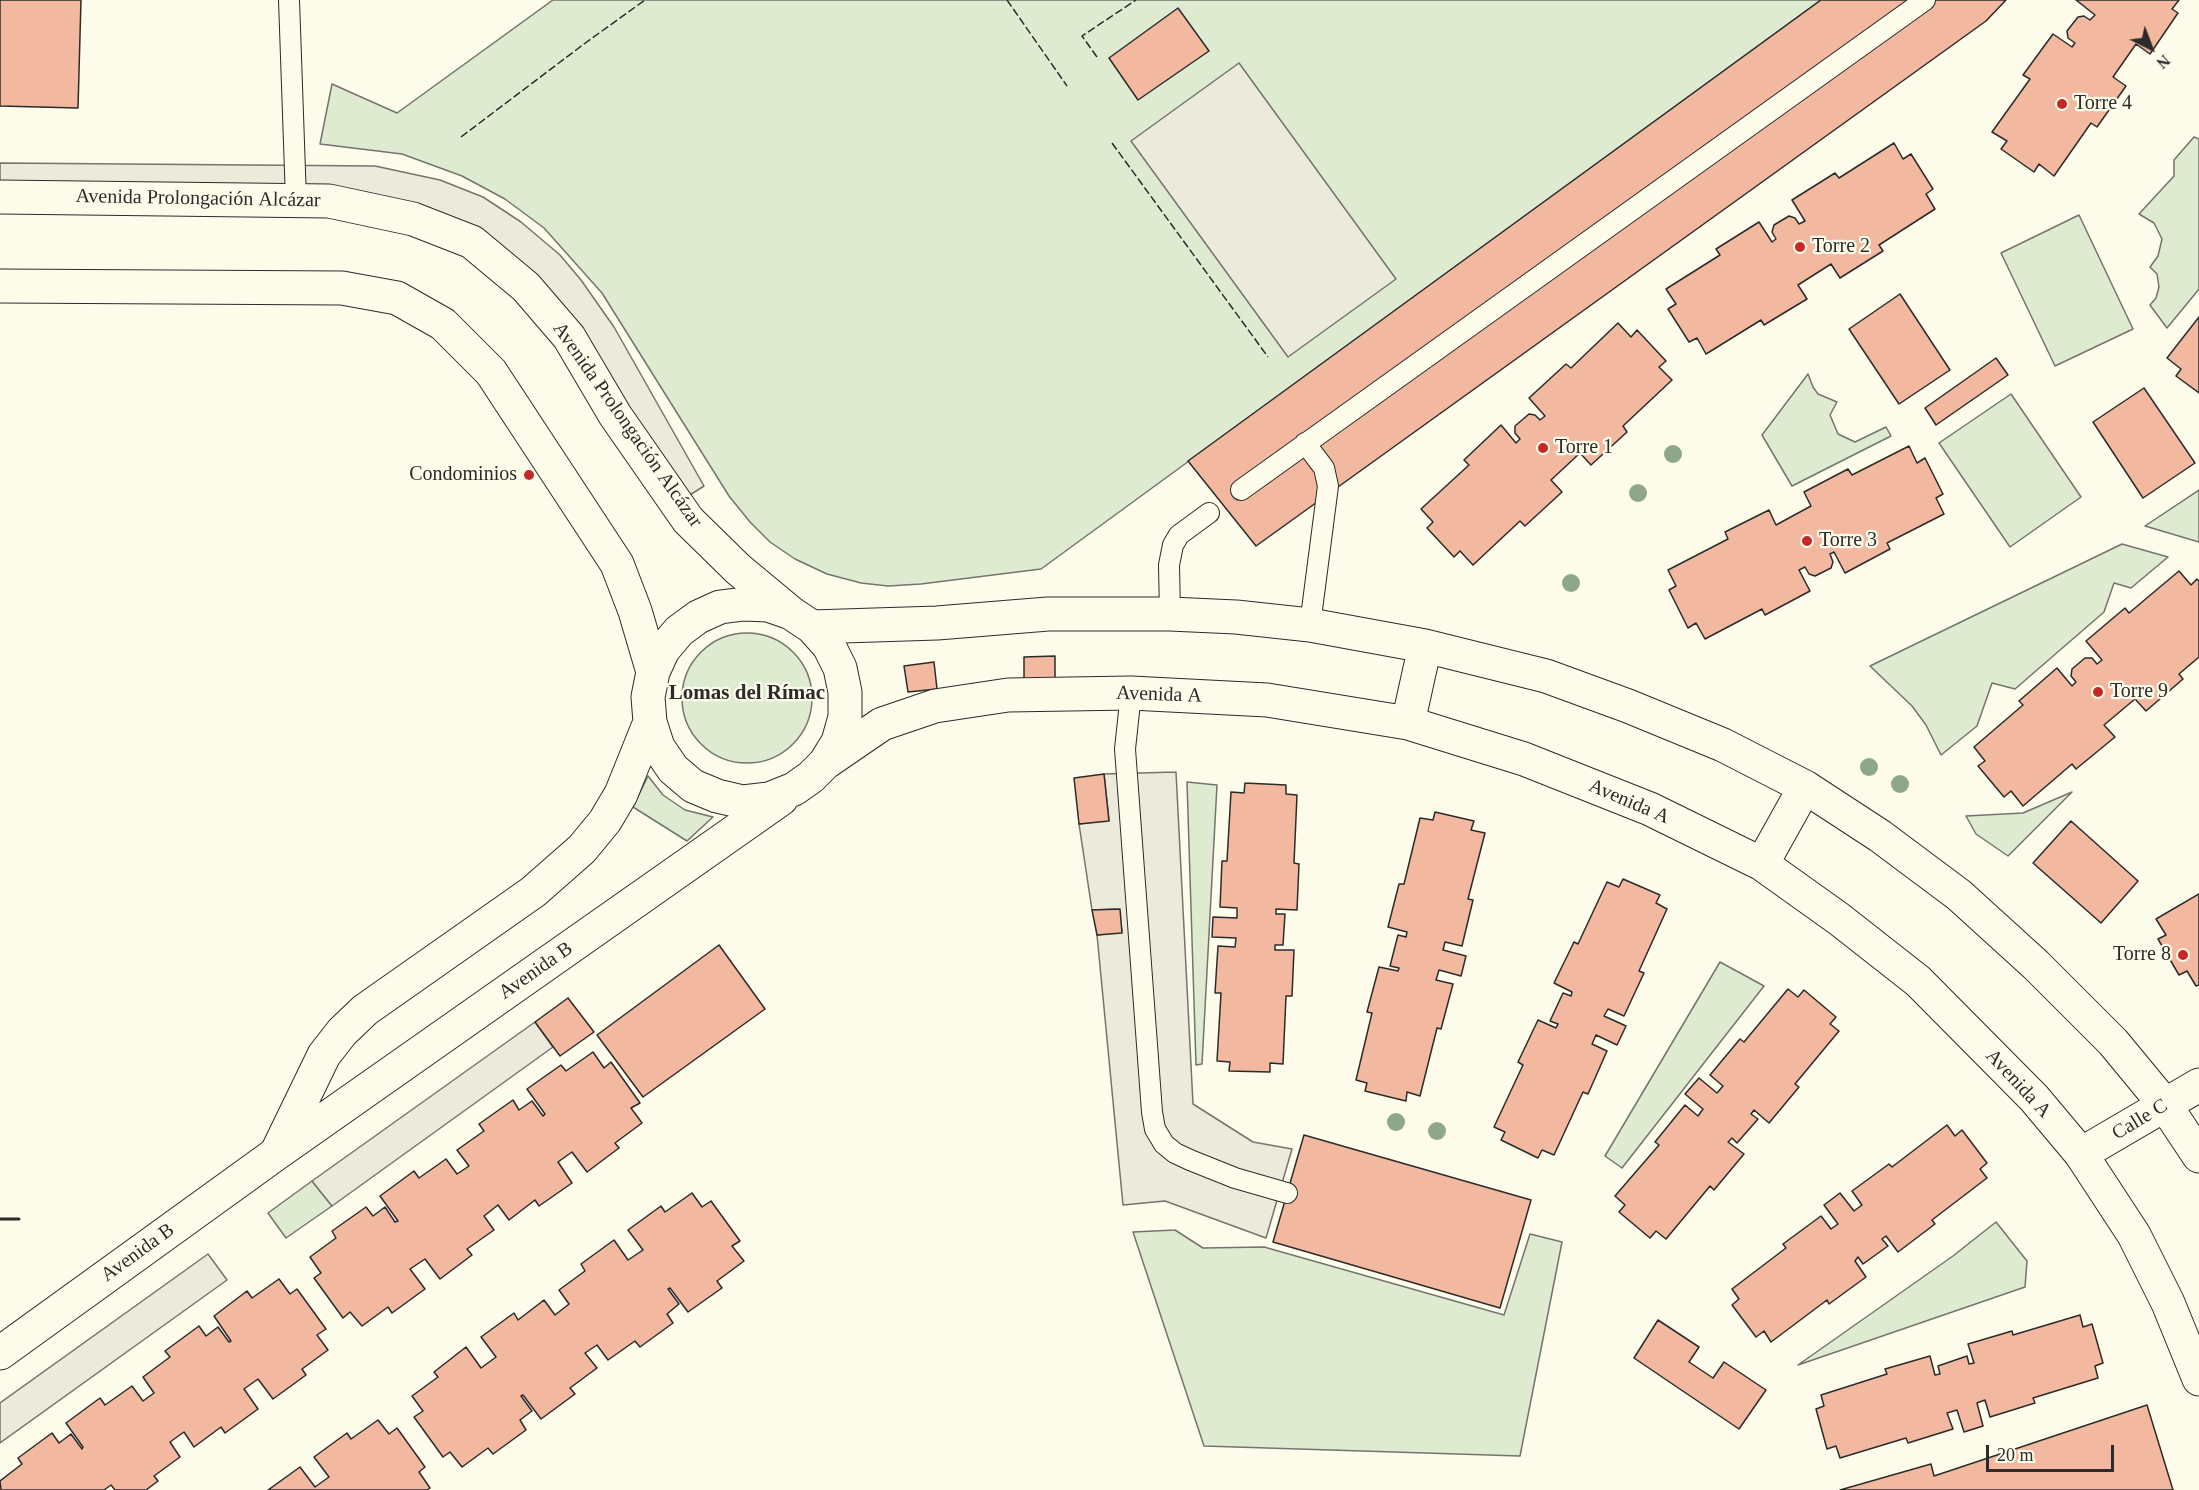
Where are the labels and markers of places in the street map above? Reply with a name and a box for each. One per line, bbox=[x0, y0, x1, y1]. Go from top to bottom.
place label: Torre 4 bbox=[2074, 92, 2132, 116]
marker: Torre 4 bbox=[2055, 97, 2069, 111]
place label: Torre 2 bbox=[1812, 235, 1870, 259]
marker: Torre 2 bbox=[1793, 240, 1807, 254]
place label: Torre 1 bbox=[1555, 436, 1613, 460]
marker: Torre 1 bbox=[1536, 441, 1550, 455]
place label: Condominios bbox=[409, 463, 517, 487]
marker: Condominios bbox=[522, 468, 536, 482]
place label: Torre 3 bbox=[1819, 529, 1877, 553]
marker: Torre 3 bbox=[1800, 534, 1814, 548]
place label: Torre 9 bbox=[2110, 680, 2168, 704]
marker: Torre 9 bbox=[2091, 685, 2105, 699]
place label: Torre 8 bbox=[2113, 943, 2171, 967]
marker: Torre 8 bbox=[2176, 948, 2190, 962]

